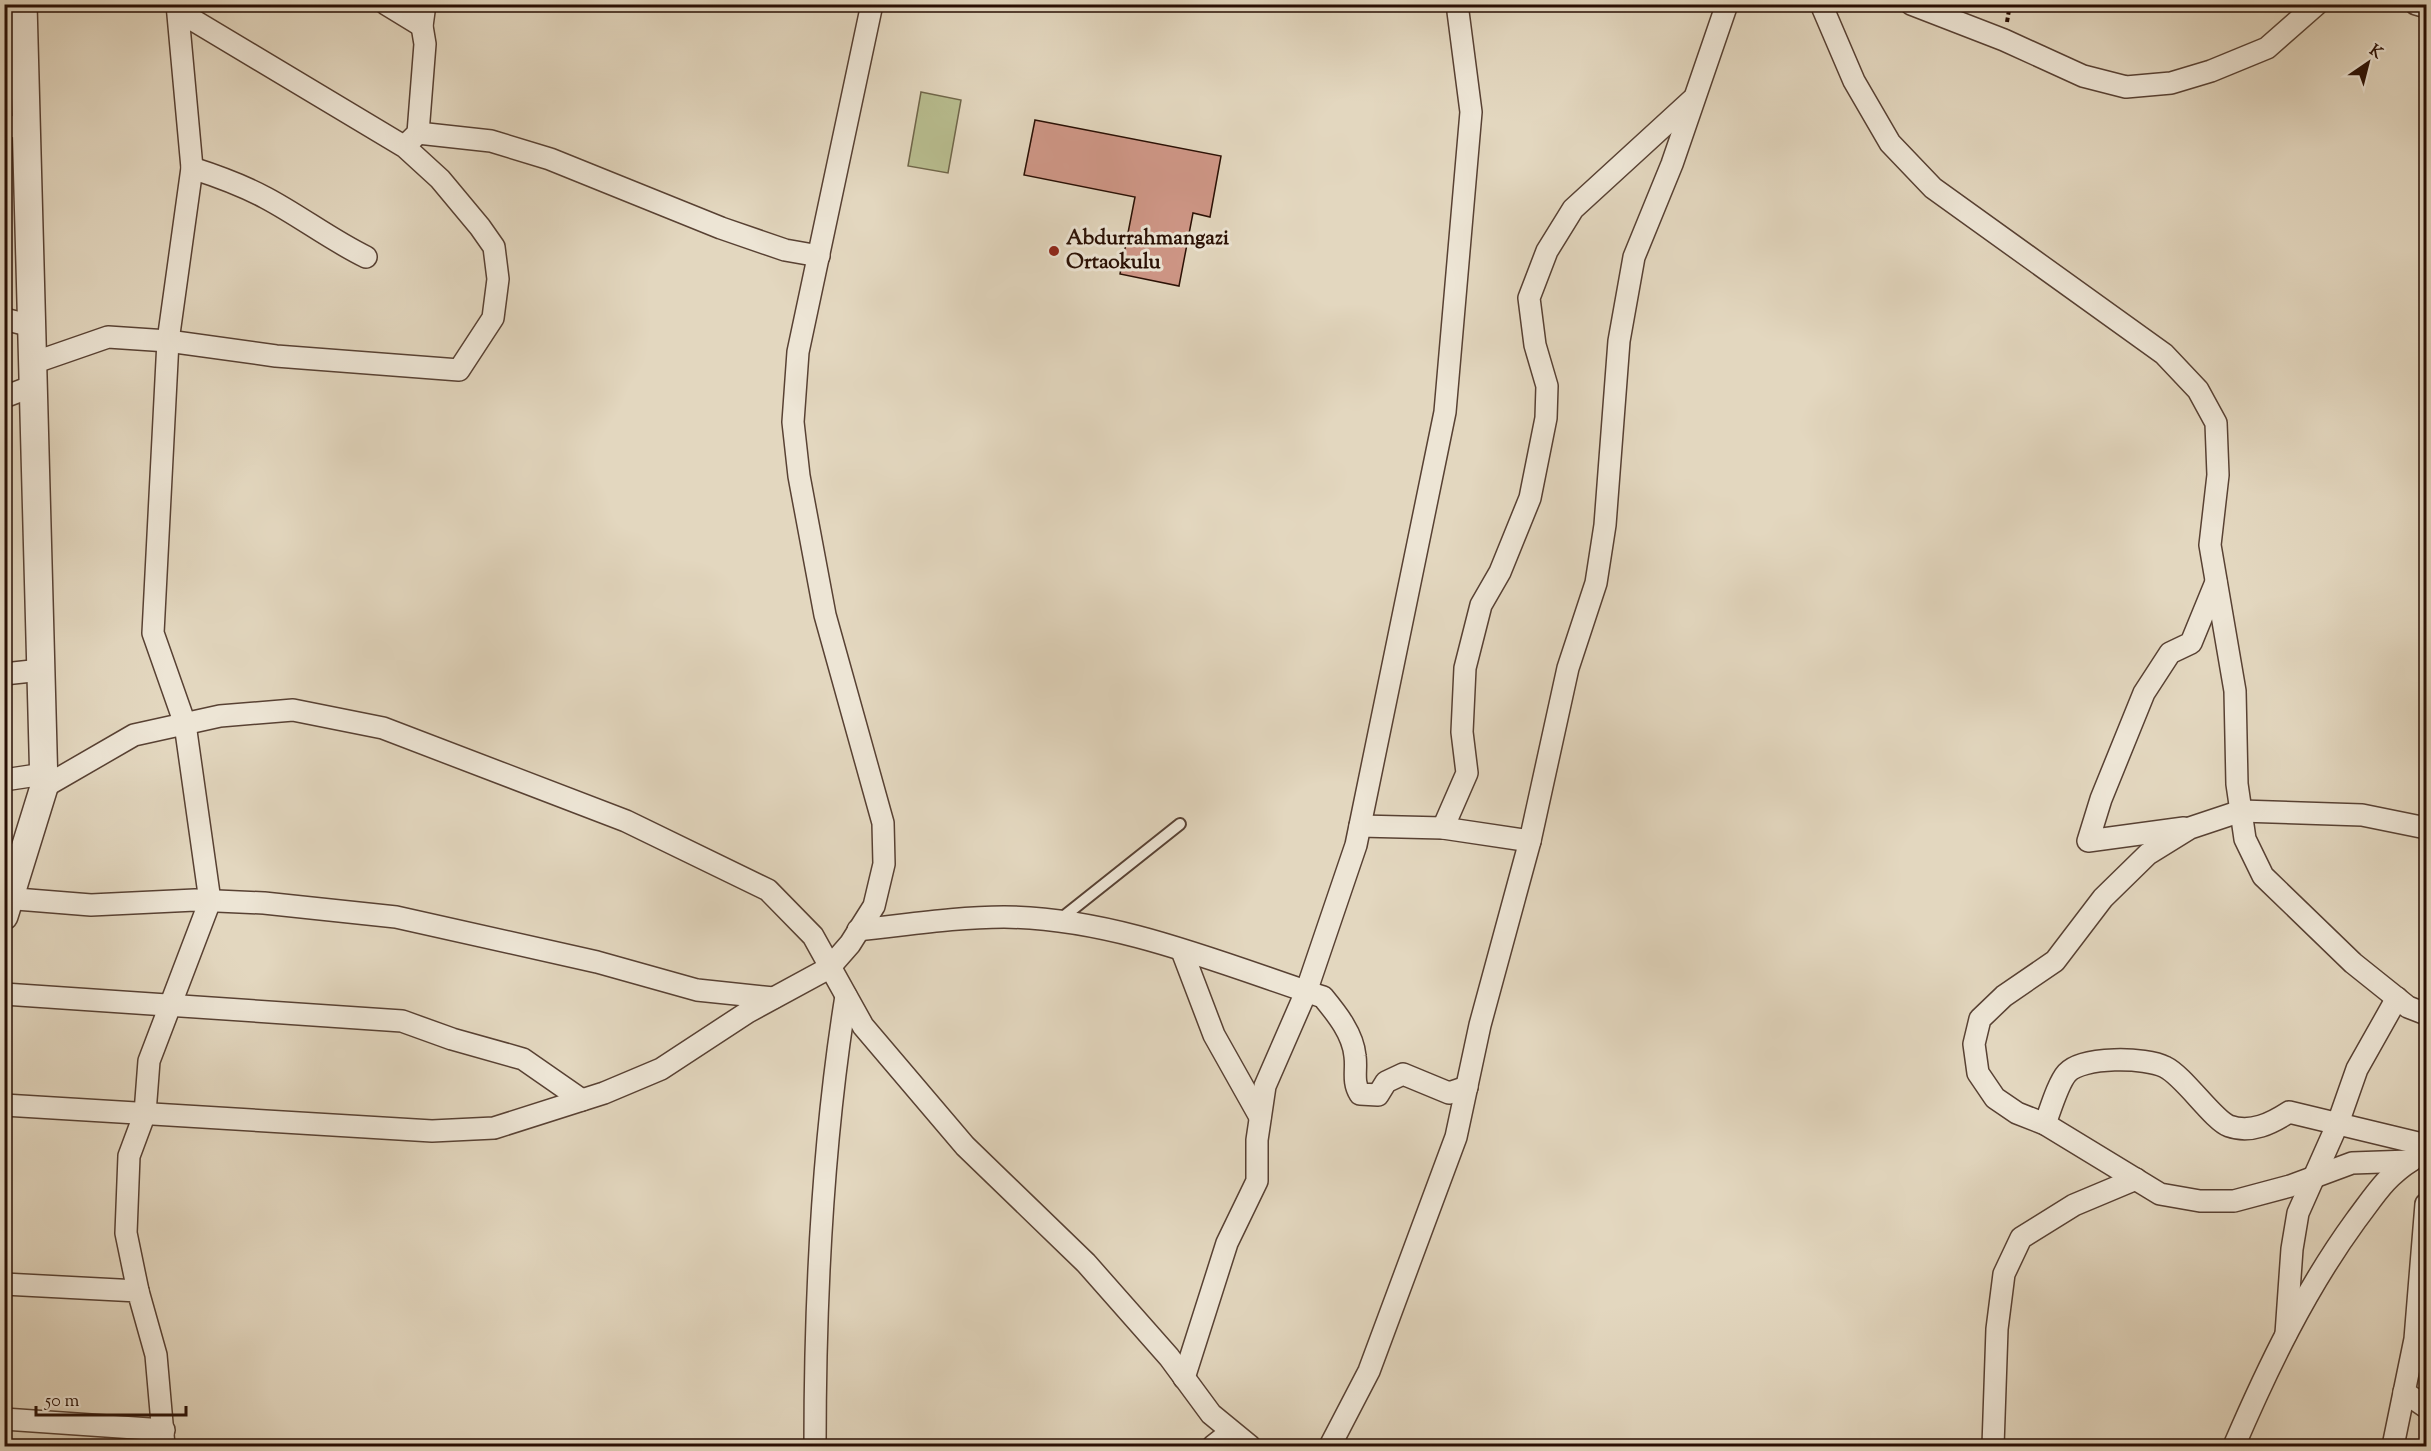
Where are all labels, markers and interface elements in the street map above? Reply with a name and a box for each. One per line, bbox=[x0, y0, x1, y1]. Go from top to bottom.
north arrow bbox=[2338, 33, 2398, 93]
text: K bbox=[2364, 40, 2387, 66]
place label: Abdurrahmangazi Ortaokulu bbox=[1066, 224, 1229, 278]
marker: Abdurrahmangazi Ortaokulu bbox=[1047, 244, 1061, 258]
scale bar bbox=[36, 1379, 186, 1417]
text: 50 m bbox=[44, 1389, 80, 1415]

